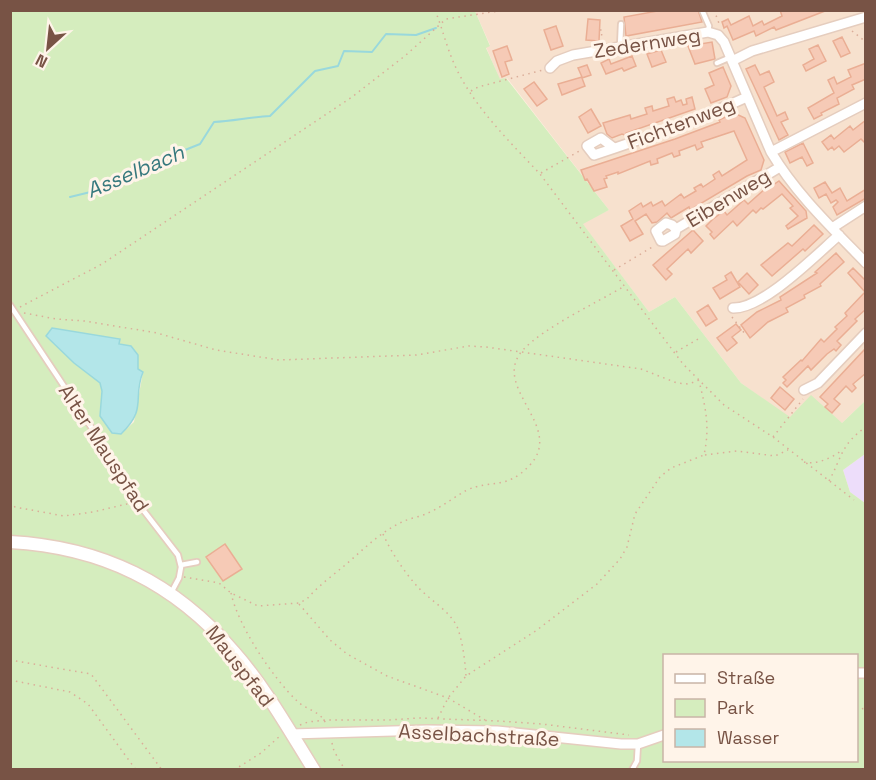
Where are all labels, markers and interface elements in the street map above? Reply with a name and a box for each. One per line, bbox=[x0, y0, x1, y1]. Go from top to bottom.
north arrow bbox=[18, 18, 78, 78]
street label: Zedernweg bbox=[592, 22, 702, 64]
text: N bbox=[32, 49, 51, 73]
street label: Fichtenweg bbox=[624, 91, 738, 155]
water label: Asselbach bbox=[82, 138, 189, 204]
street label: Eibenweg bbox=[681, 163, 775, 233]
street label: Alter Mauspfad bbox=[53, 379, 155, 517]
street label: Mauspfad bbox=[200, 620, 280, 712]
legend bbox=[663, 654, 858, 762]
text: Straße bbox=[717, 666, 775, 689]
text: Park bbox=[717, 696, 755, 719]
street label: Asselbachstraße bbox=[398, 718, 560, 752]
text: Wasser bbox=[717, 726, 779, 749]

